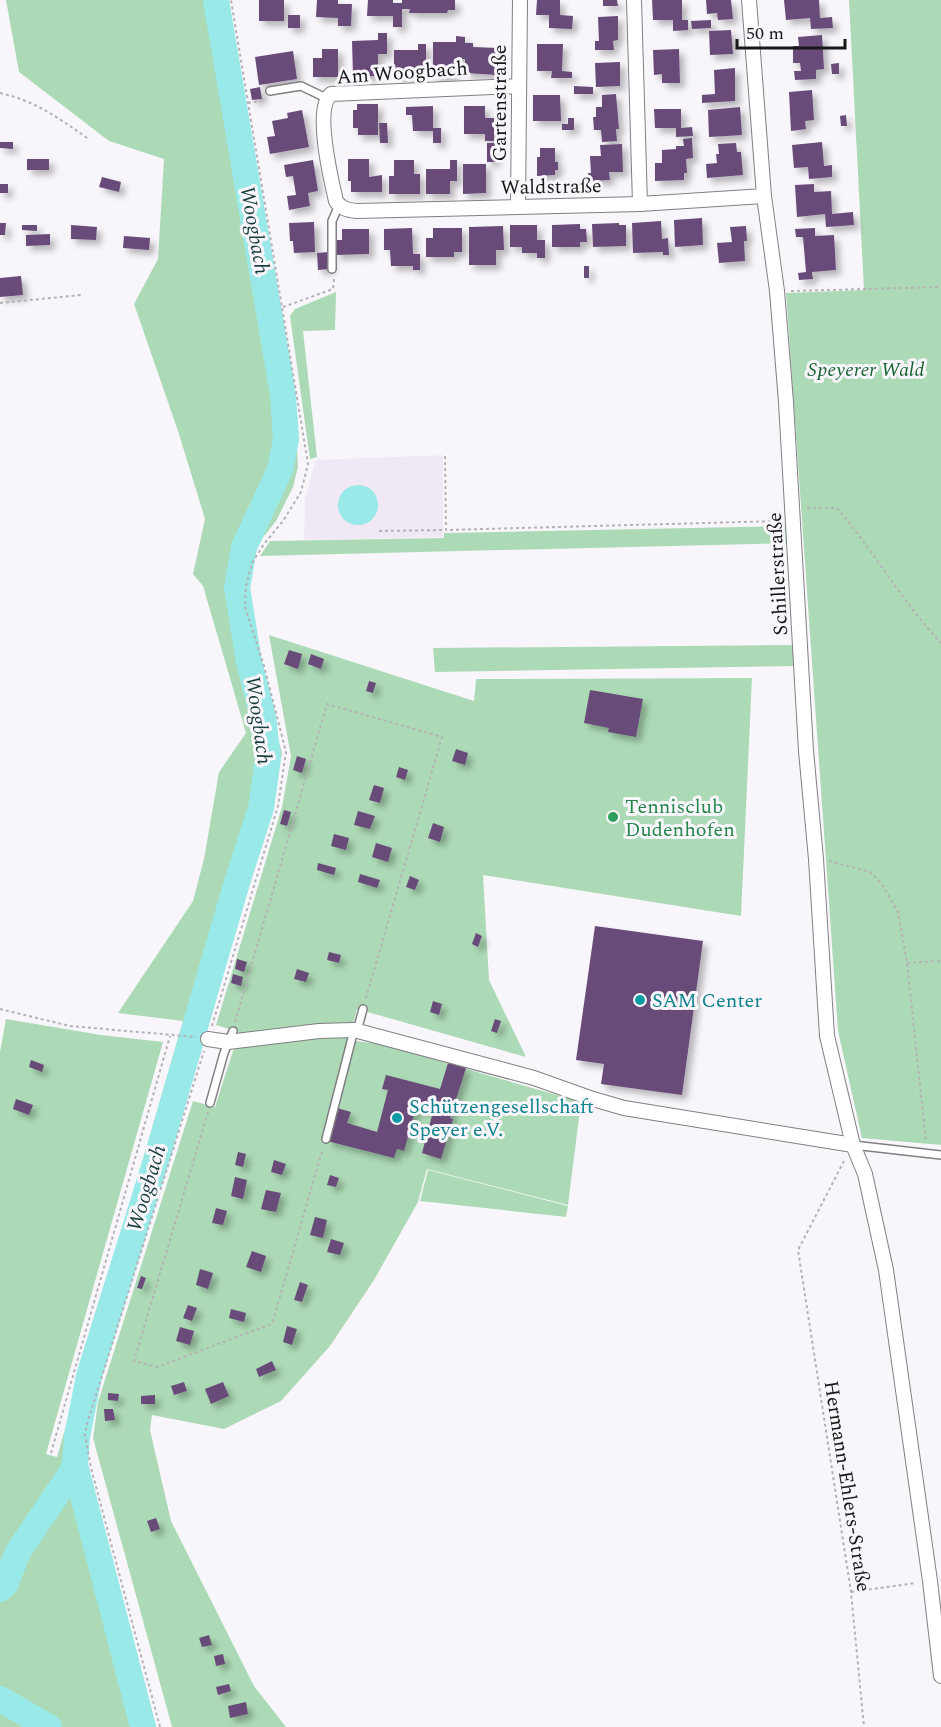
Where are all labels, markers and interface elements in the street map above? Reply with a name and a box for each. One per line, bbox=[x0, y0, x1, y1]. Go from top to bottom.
scale bar bbox=[737, 12, 845, 50]
text: 50 m bbox=[746, 20, 784, 47]
street label: Gartenstraße bbox=[485, 45, 515, 161]
street label: Am Woogbach bbox=[336, 53, 469, 93]
street label: Waldstraße bbox=[500, 171, 602, 203]
water label: Woogbach bbox=[231, 183, 278, 277]
park label: Speyerer Wald bbox=[808, 355, 924, 385]
street label: Schillerstraße bbox=[760, 512, 796, 636]
water label: Woogbach bbox=[236, 674, 280, 767]
place label: Tennisclub Dudenhofen bbox=[625, 792, 735, 845]
marker: Tennisclub Dudenhofen bbox=[606, 810, 620, 824]
place label: SAM Center bbox=[652, 986, 762, 1016]
marker: SAM Center bbox=[633, 993, 647, 1007]
place label: Schützengesellschaft Speyer e.V. bbox=[409, 1092, 594, 1145]
marker: Schützengesellschaft Speyer e.V. bbox=[390, 1111, 404, 1125]
water label: Woogbach bbox=[119, 1141, 175, 1236]
street label: Hermann-Ehlers-Straße bbox=[815, 1378, 879, 1594]

